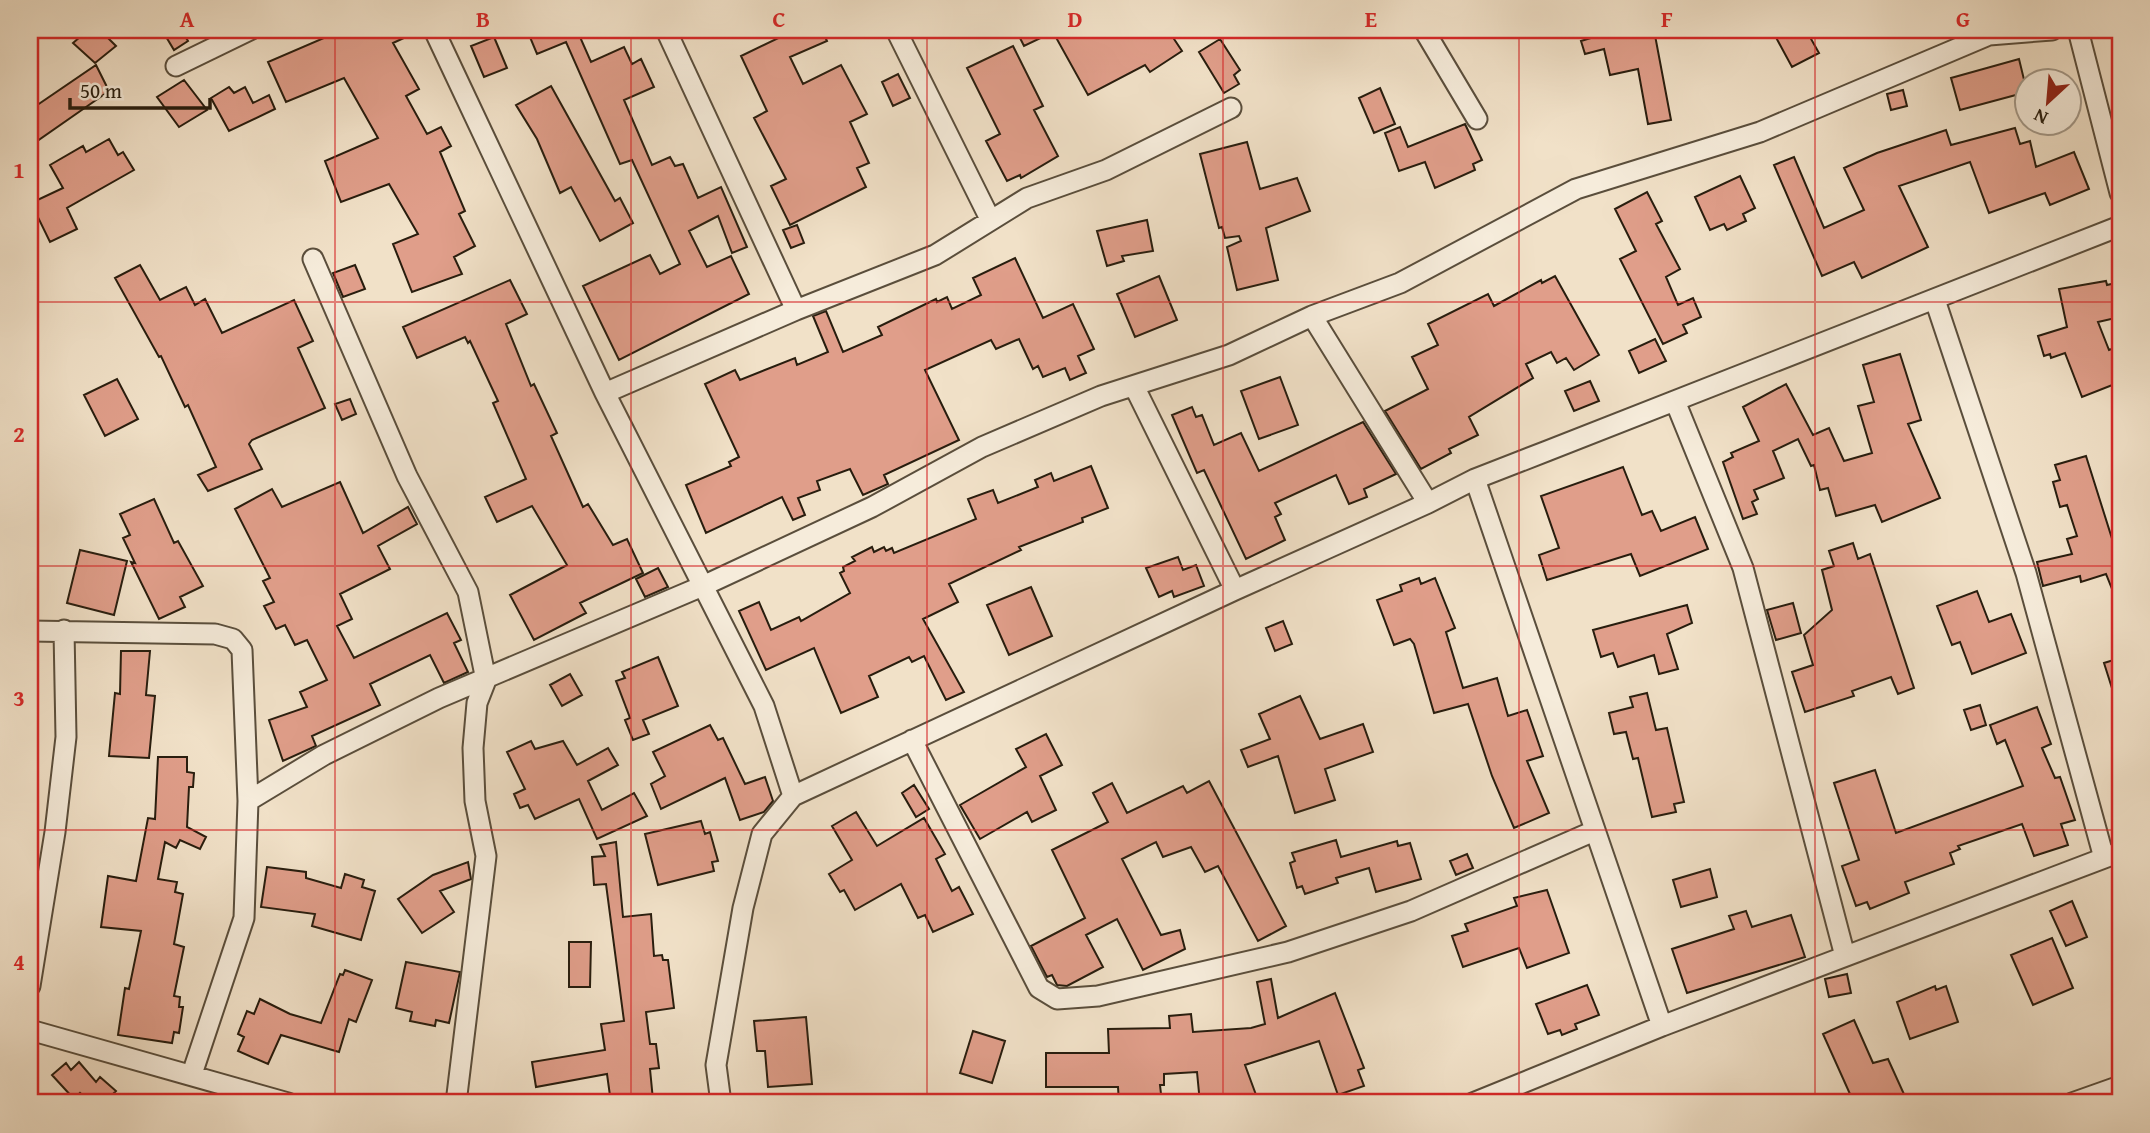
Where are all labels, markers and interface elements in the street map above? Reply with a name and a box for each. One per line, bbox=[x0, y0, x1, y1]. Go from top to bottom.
text: A bbox=[180, 2, 195, 35]
text: B bbox=[476, 2, 490, 35]
text: C bbox=[772, 2, 786, 35]
text: D bbox=[1068, 2, 1083, 35]
text: E bbox=[1365, 2, 1377, 35]
text: F bbox=[1661, 2, 1673, 35]
text: G bbox=[1956, 2, 1970, 35]
scale bar bbox=[70, 66, 210, 110]
north arrow bbox=[2014, 66, 2084, 136]
text: 50 m bbox=[80, 75, 122, 106]
text: N bbox=[2028, 102, 2052, 133]
text: 1 bbox=[13, 153, 25, 186]
text: 2 bbox=[13, 417, 25, 450]
text: 3 bbox=[13, 681, 25, 714]
text: 4 bbox=[13, 945, 25, 978]

